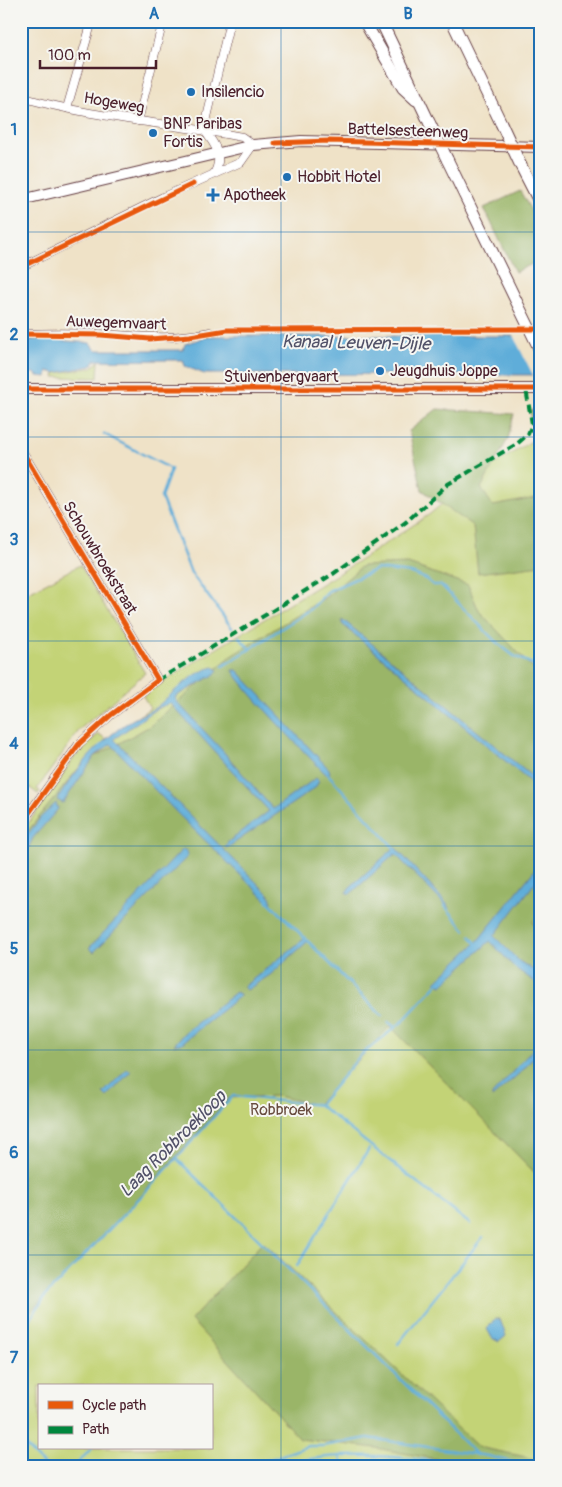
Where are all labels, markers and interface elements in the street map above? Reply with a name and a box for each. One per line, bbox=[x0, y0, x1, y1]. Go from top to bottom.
text: A bbox=[149, 4, 160, 24]
text: B bbox=[403, 4, 413, 24]
scale bar bbox=[40, 38, 156, 70]
text: 100 m bbox=[48, 46, 91, 65]
place label: Insilencio bbox=[201, 82, 265, 102]
marker: Insilencio bbox=[185, 86, 197, 98]
street label: Hogeweg bbox=[82, 88, 146, 118]
place label: BNP Paribas Fortis bbox=[163, 114, 242, 152]
street label: Battelsesteenweg bbox=[347, 119, 469, 143]
text: 1 bbox=[11, 120, 17, 140]
marker: BNP Paribas Fortis bbox=[147, 127, 159, 139]
place label: Hobbit Hotel bbox=[297, 167, 381, 187]
marker: Hobbit Hotel bbox=[281, 171, 293, 183]
place label: Apotheek bbox=[223, 185, 286, 205]
marker: Apotheek bbox=[207, 189, 219, 201]
street label: Auwegemvaart bbox=[65, 311, 167, 335]
text: 2 bbox=[10, 325, 19, 345]
water label: Kanaal Leuven-Dijle bbox=[282, 330, 433, 356]
place label: Jeugdhuis Joppe bbox=[390, 361, 498, 381]
marker: Jeugdhuis Joppe bbox=[374, 365, 386, 377]
street label: Stuivenbergvaart bbox=[224, 367, 339, 387]
street label: Schouwbroekstraat bbox=[58, 498, 142, 619]
text: 3 bbox=[10, 530, 19, 550]
text: 4 bbox=[9, 734, 19, 754]
text: 5 bbox=[10, 939, 19, 959]
water label: Laag Robbroekloop bbox=[115, 1085, 232, 1202]
park label: Robbroek bbox=[250, 1100, 312, 1120]
text: 6 bbox=[9, 1143, 19, 1163]
text: 7 bbox=[10, 1348, 19, 1368]
legend bbox=[38, 1384, 212, 1450]
text: Cycle path bbox=[82, 1396, 146, 1415]
text: Path bbox=[82, 1420, 109, 1439]

